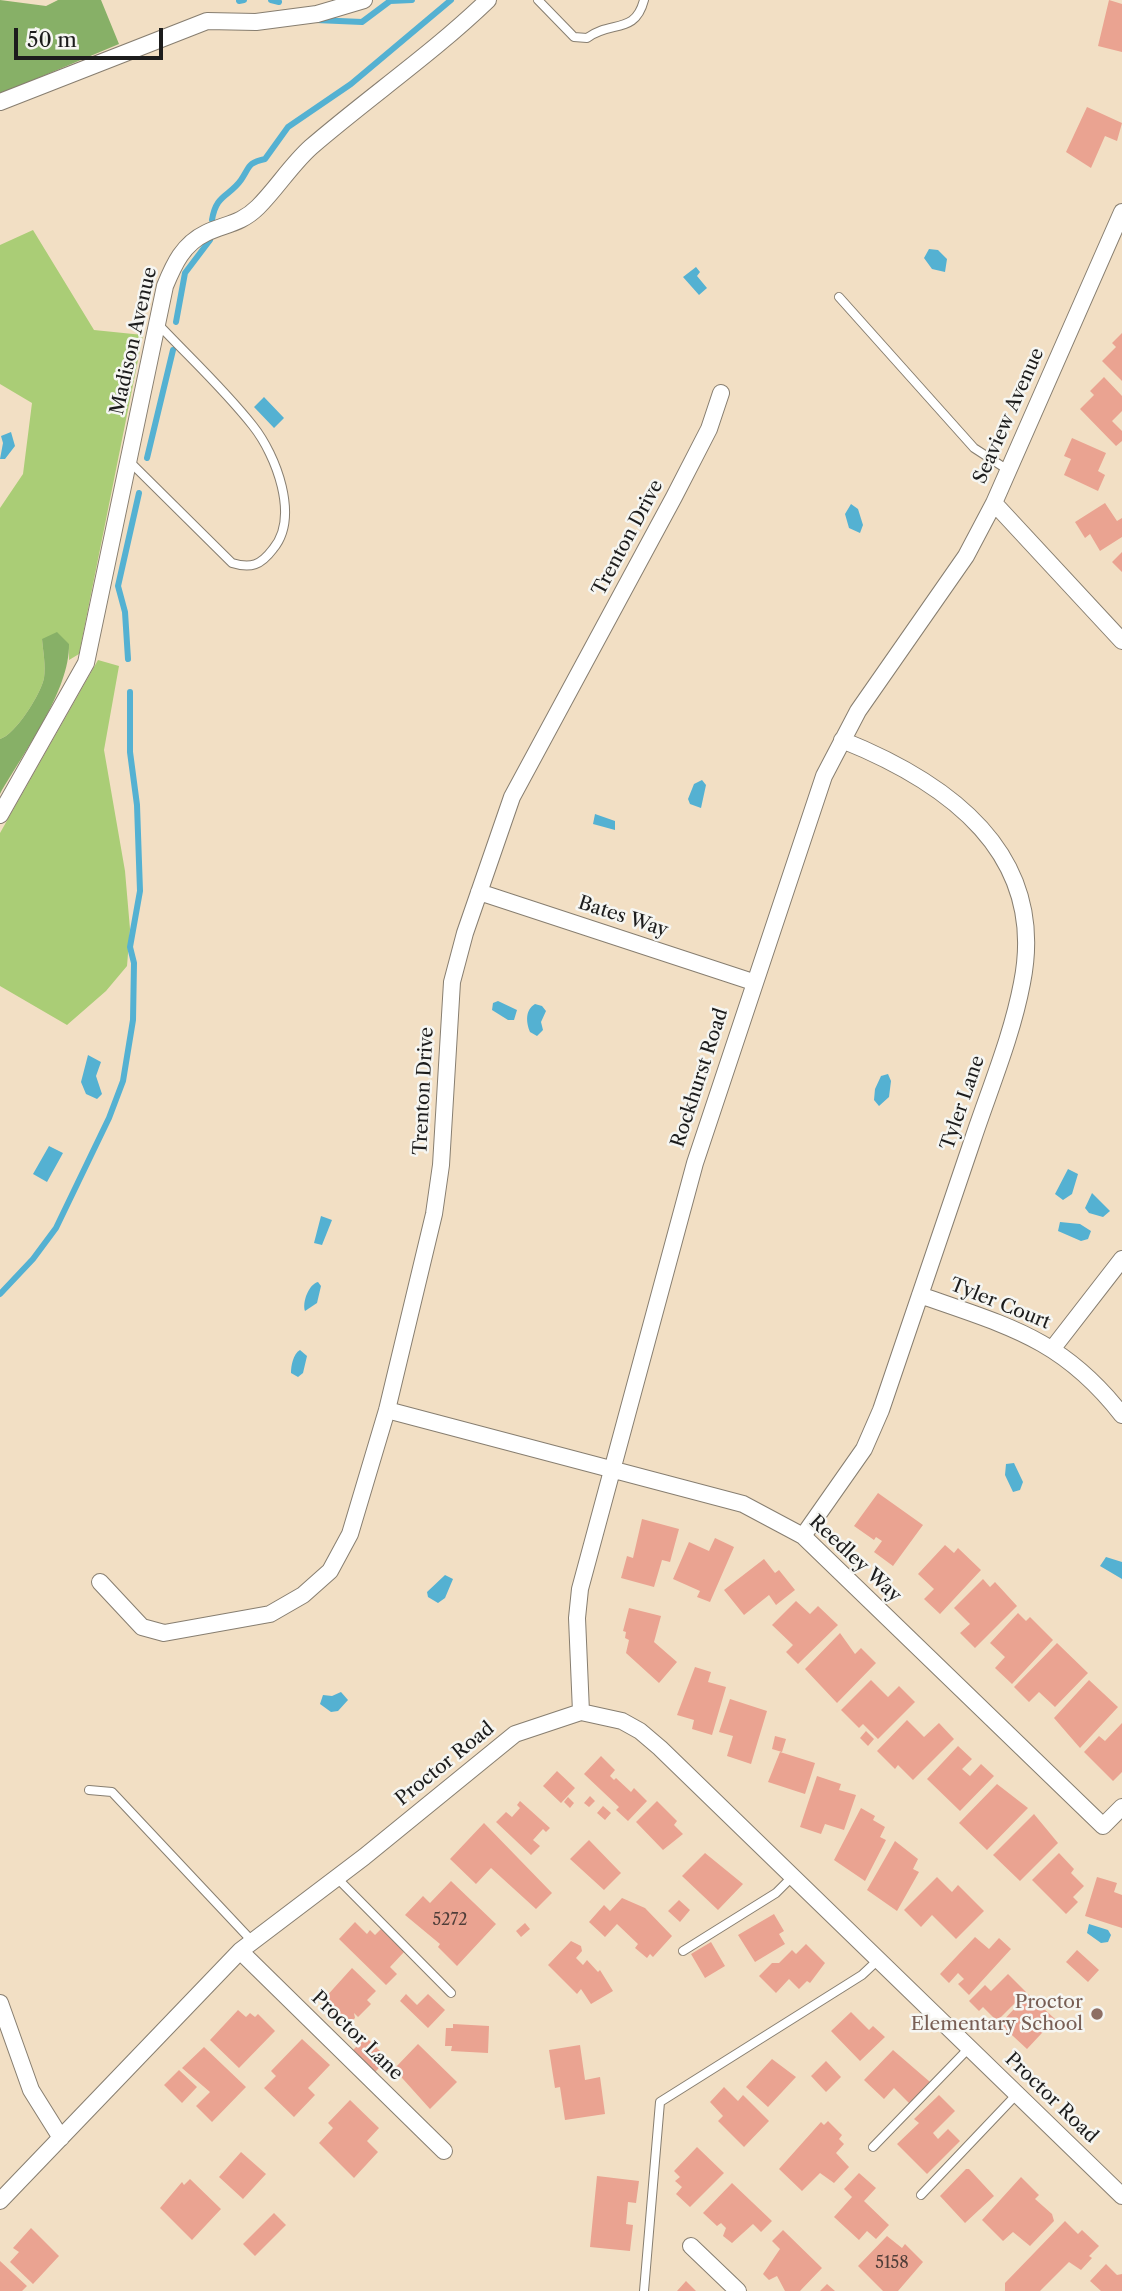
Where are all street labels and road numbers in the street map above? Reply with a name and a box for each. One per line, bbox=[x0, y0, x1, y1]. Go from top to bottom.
street label: Madison Avenue bbox=[106, 265, 162, 417]
street label: Seaview Avenue bbox=[969, 345, 1049, 487]
street label: Trenton Drive bbox=[588, 476, 668, 600]
street label: Bates Way bbox=[575, 892, 671, 942]
street label: Rockhurst Road bbox=[667, 1006, 733, 1150]
street label: Trenton Drive bbox=[409, 1026, 439, 1156]
street label: Tyler Lane bbox=[936, 1053, 990, 1153]
street label: Tyler Court bbox=[947, 1274, 1053, 1334]
street label: Reedley Way bbox=[804, 1511, 906, 1607]
street label: Proctor Road bbox=[391, 1717, 499, 1811]
street label: Proctor Lane bbox=[307, 1987, 407, 2085]
street label: Proctor Road bbox=[1000, 2048, 1102, 2148]

